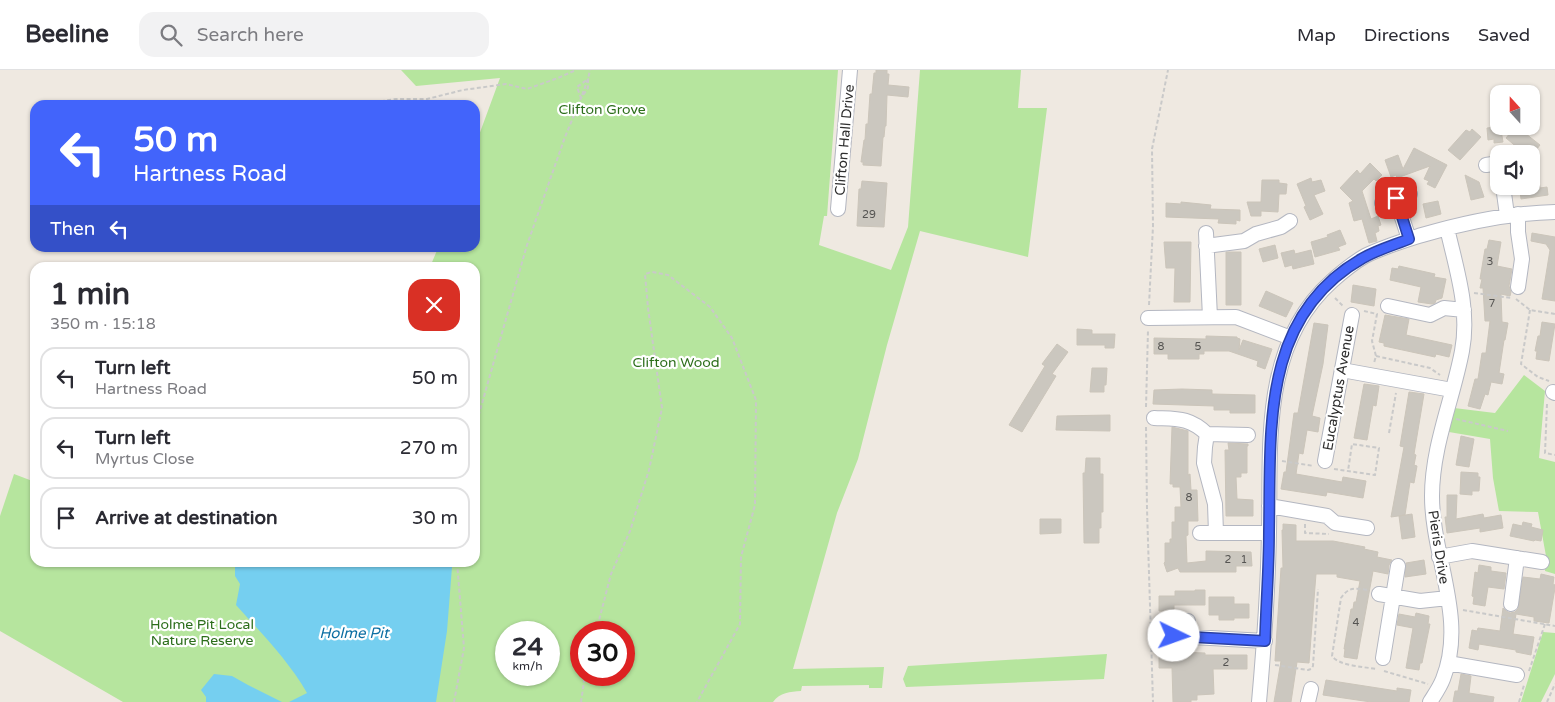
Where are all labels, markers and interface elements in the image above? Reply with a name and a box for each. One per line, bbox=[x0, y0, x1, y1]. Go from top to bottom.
search box bbox=[139, 12, 489, 57]
text: Beeline bbox=[25, 20, 109, 49]
icon: search bbox=[157, 21, 185, 49]
text: Search here bbox=[197, 24, 304, 46]
text: Map bbox=[1297, 24, 1336, 46]
text: Directions bbox=[1364, 24, 1450, 46]
text: Saved bbox=[1478, 24, 1530, 46]
street label: Clifton Hall Drive bbox=[831, 84, 858, 196]
north arrow bbox=[1490, 85, 1540, 135]
map controls bbox=[1490, 85, 1540, 195]
park label: Clifton Grove bbox=[558, 101, 646, 118]
text: 50 m bbox=[133, 119, 218, 161]
icon: left bbox=[50, 120, 115, 185]
button: sound bbox=[1490, 145, 1540, 195]
text: Hartness Road bbox=[133, 161, 287, 187]
pin bbox=[1375, 177, 1417, 219]
icon: arrive bbox=[1382, 184, 1410, 212]
house number: 29 bbox=[862, 208, 876, 221]
icon: left bbox=[105, 215, 133, 243]
text: Then bbox=[50, 218, 95, 240]
house number: 3 bbox=[1487, 255, 1494, 268]
text: 1 min bbox=[50, 276, 130, 313]
button: close bbox=[408, 279, 460, 331]
house number: 7 bbox=[1489, 297, 1496, 310]
text: 350 m · 15:18 bbox=[50, 314, 156, 334]
street label: Eucalyptus Avenue bbox=[1319, 324, 1358, 452]
house number: 8 bbox=[1158, 340, 1165, 353]
house number: 5 bbox=[1195, 340, 1202, 353]
park label: Clifton Wood bbox=[632, 354, 720, 371]
text: Turn left bbox=[95, 357, 171, 379]
icon: left bbox=[52, 364, 80, 392]
text: 50 m bbox=[412, 367, 458, 389]
text: Hartness Road bbox=[95, 379, 207, 399]
text: Turn left bbox=[95, 427, 171, 449]
icon: left bbox=[52, 434, 80, 462]
text: 270 m bbox=[400, 437, 458, 459]
text: Myrtus Close bbox=[95, 449, 194, 469]
house number: 8 bbox=[1186, 491, 1193, 504]
icon: arrive bbox=[52, 504, 80, 532]
text: Arrive at destination bbox=[95, 507, 278, 529]
text: 30 m bbox=[412, 507, 458, 529]
street label: Pieris Drive bbox=[1424, 509, 1453, 585]
house number: 2 bbox=[1225, 553, 1232, 566]
house number: 1 bbox=[1241, 553, 1247, 566]
position arrow bbox=[1147, 609, 1199, 661]
park label: Holme Pit Local Nature Reserve bbox=[150, 616, 254, 649]
house number: 4 bbox=[1353, 616, 1360, 629]
speed limit sign: 30 bbox=[570, 621, 635, 686]
water label: Holme Pit bbox=[319, 624, 391, 642]
text: 24 bbox=[512, 632, 543, 662]
house number: 2 bbox=[1223, 656, 1230, 669]
text: km/h bbox=[512, 659, 543, 673]

